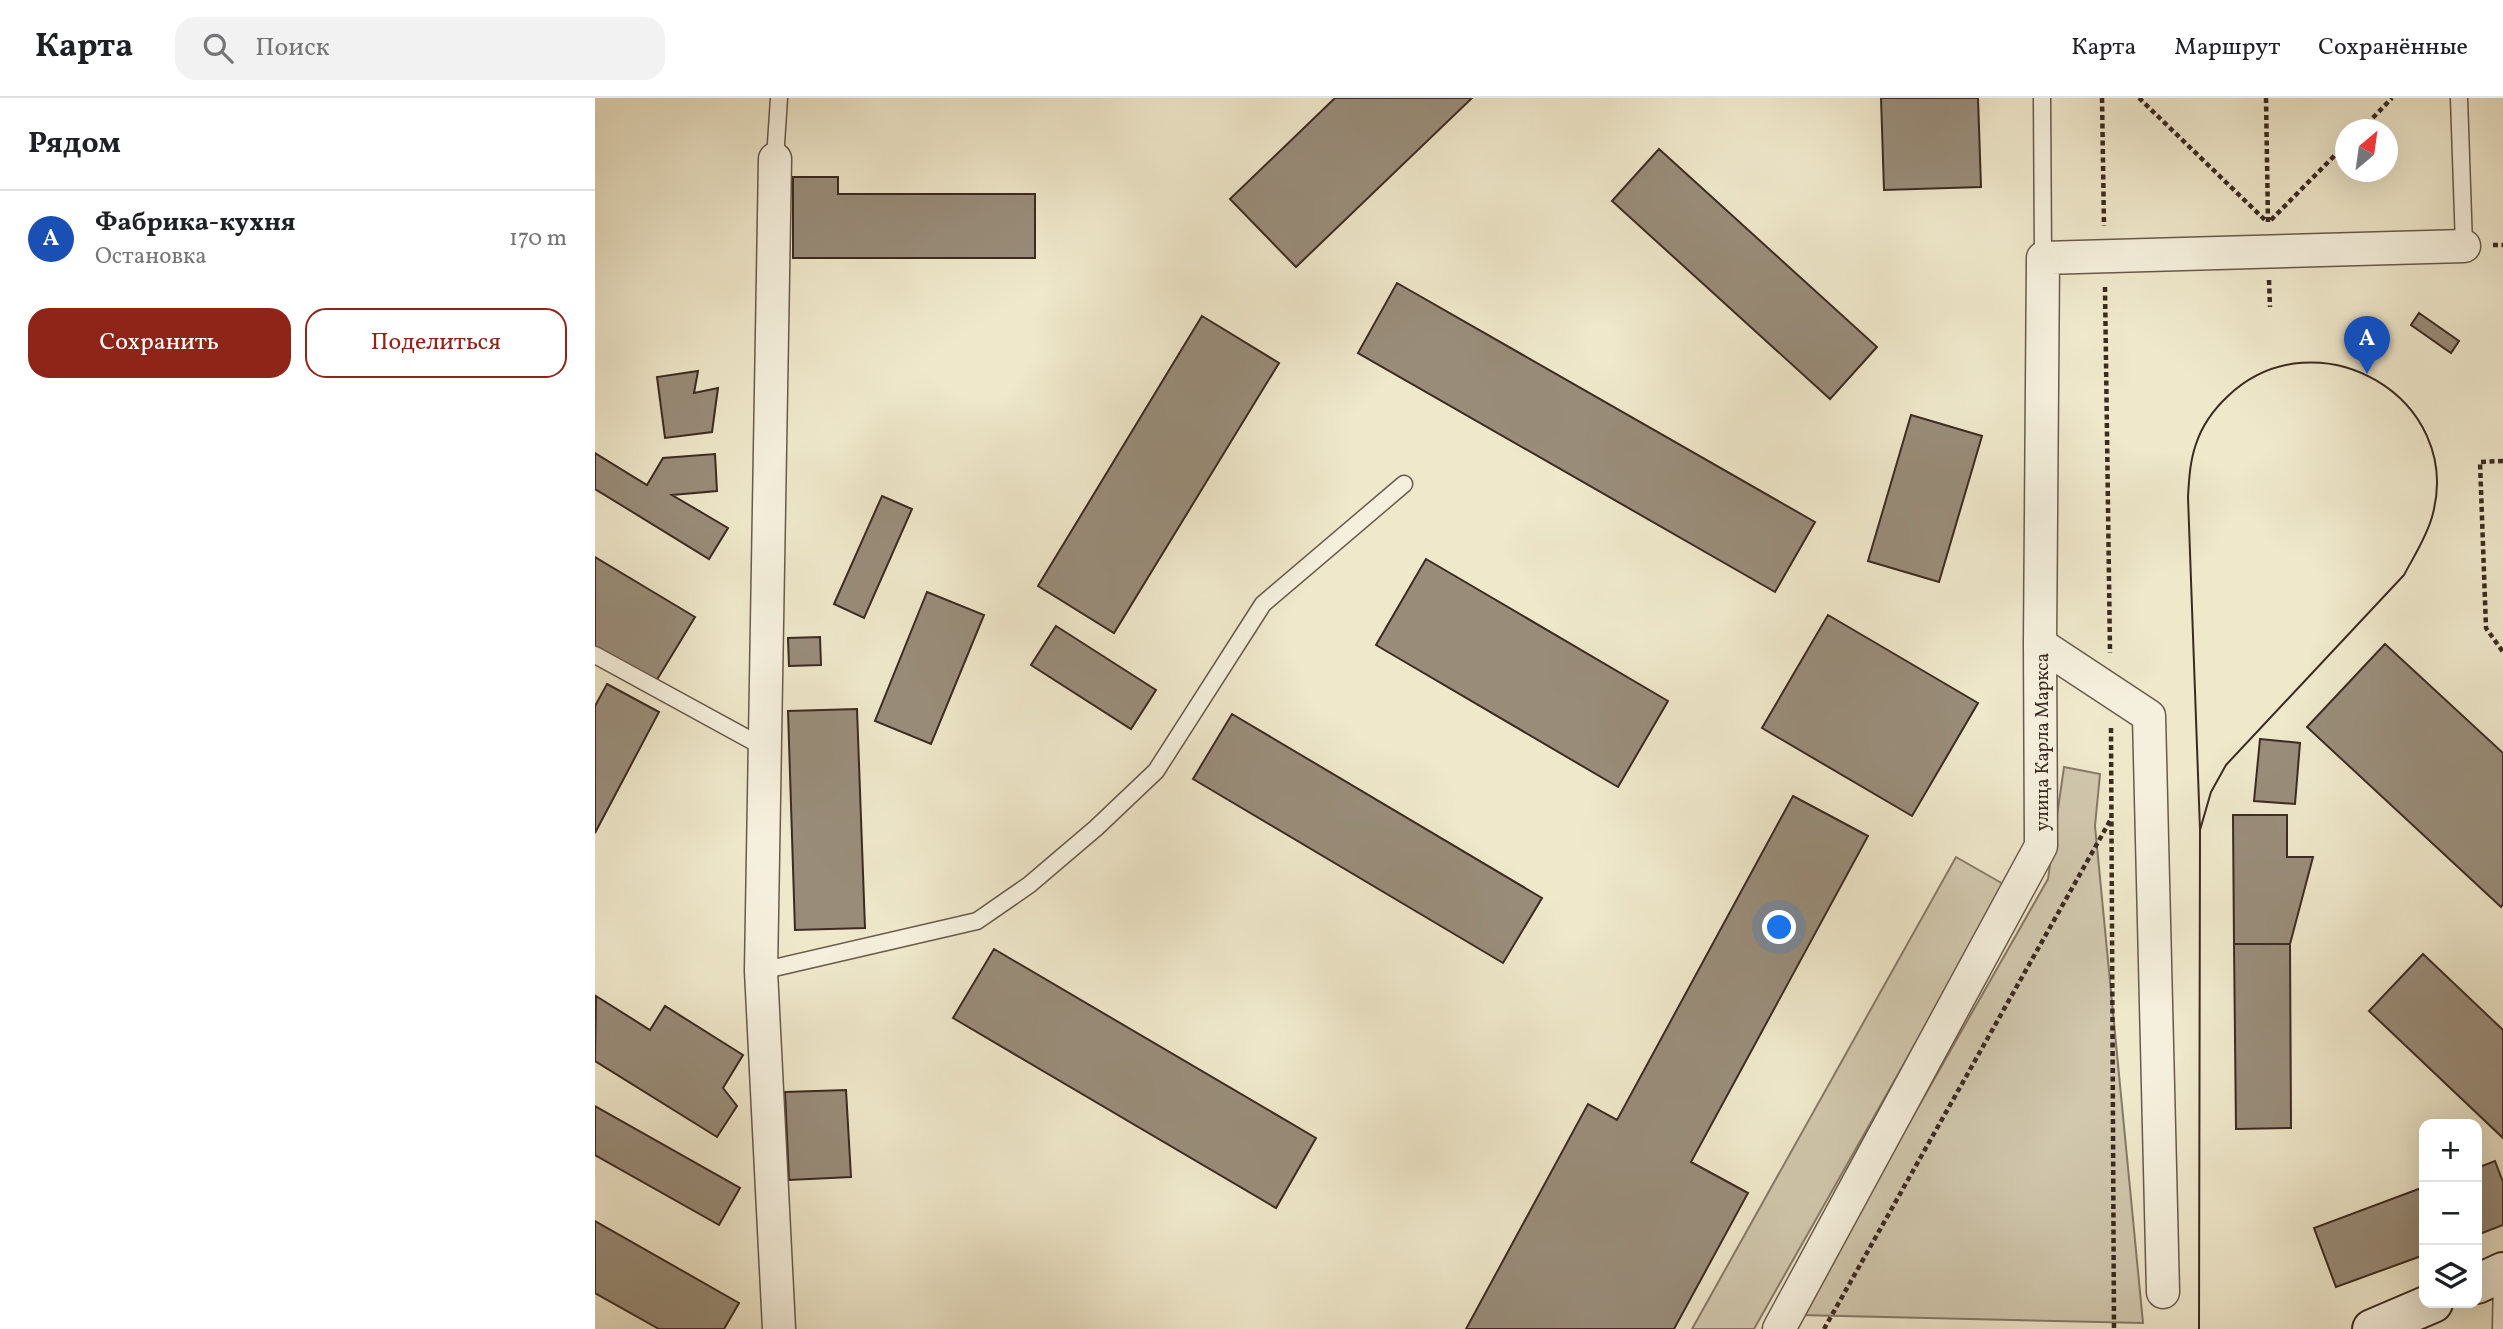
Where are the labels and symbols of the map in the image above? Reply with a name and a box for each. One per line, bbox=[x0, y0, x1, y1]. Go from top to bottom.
north arrow bbox=[2335, 119, 2398, 182]
pin: A bbox=[2344, 316, 2390, 374]
street label: улица Карла Маркса bbox=[2030, 653, 2056, 831]
your location bbox=[1762, 910, 1796, 944]

